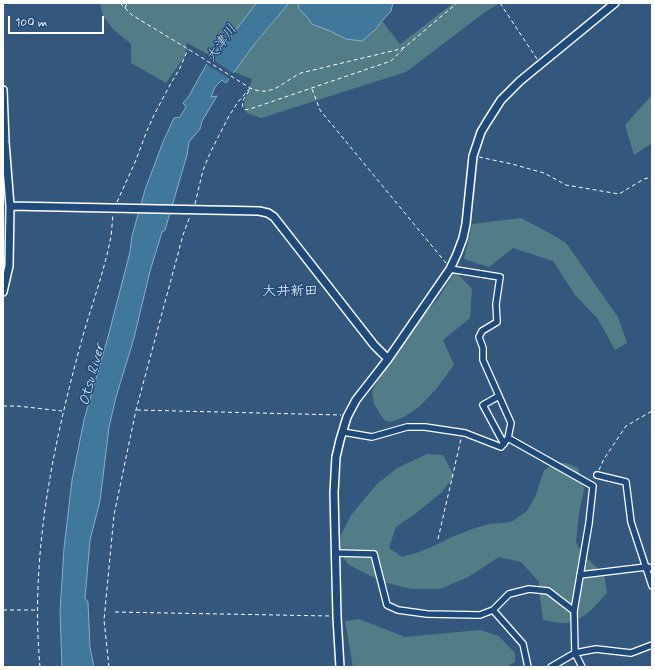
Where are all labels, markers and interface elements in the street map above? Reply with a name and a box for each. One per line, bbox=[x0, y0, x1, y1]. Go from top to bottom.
scale bar bbox=[10, 8, 106, 34]
text: 100 m bbox=[15, 15, 47, 31]
water label: 大津川 bbox=[203, 22, 241, 66]
district label: 大井新田 bbox=[262, 284, 318, 300]
water label: Otsu River bbox=[77, 342, 109, 408]

